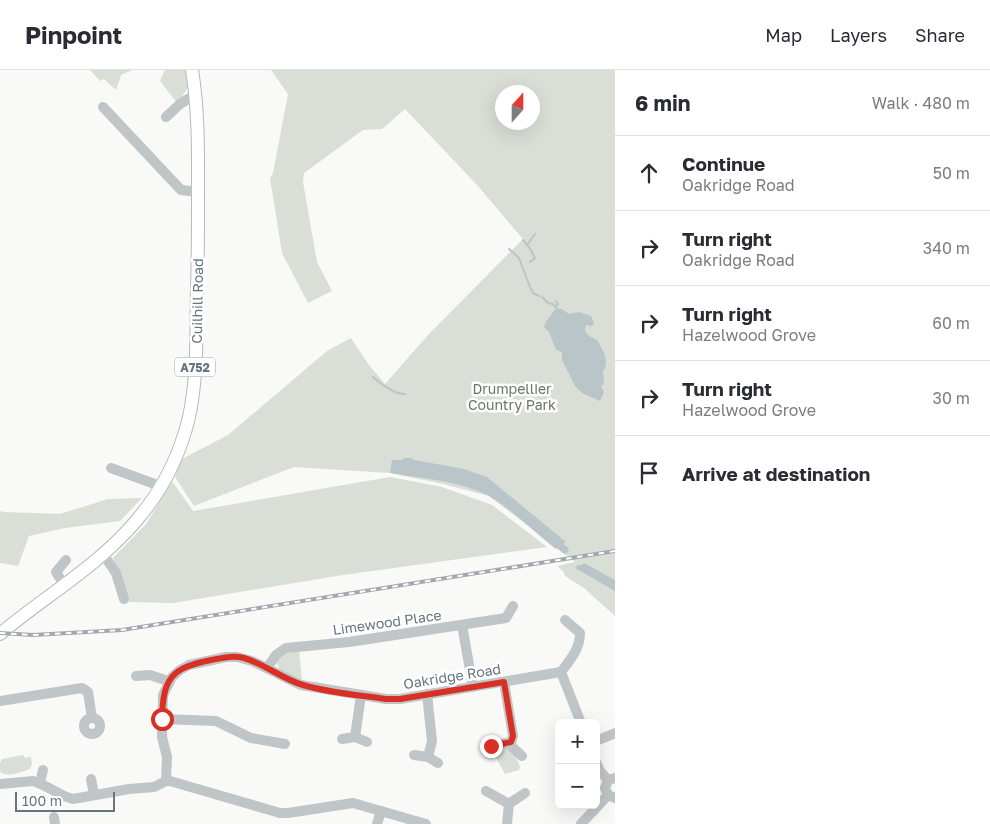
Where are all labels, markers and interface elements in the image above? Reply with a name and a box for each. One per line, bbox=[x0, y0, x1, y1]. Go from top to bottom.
text: Pinpoint bbox=[25, 20, 122, 49]
text: Map bbox=[765, 24, 802, 46]
text: Layers bbox=[830, 24, 887, 46]
text: Share bbox=[915, 24, 965, 46]
north arrow bbox=[495, 85, 540, 130]
text: 6 min bbox=[635, 90, 690, 116]
text: Walk · 480 m bbox=[872, 93, 970, 113]
text: Continue bbox=[682, 152, 765, 175]
icon: ahead bbox=[635, 159, 663, 187]
text: 50 m bbox=[933, 163, 970, 183]
text: Oakridge Road bbox=[682, 175, 795, 195]
text: Turn right bbox=[682, 227, 772, 250]
icon: right bbox=[635, 234, 663, 262]
text: 340 m bbox=[923, 238, 970, 258]
text: Oakridge Road bbox=[682, 250, 795, 270]
street label: Cuilhill Road bbox=[188, 258, 206, 344]
text: Turn right bbox=[682, 302, 772, 325]
icon: right bbox=[635, 309, 663, 337]
text: 60 m bbox=[932, 313, 970, 333]
text: Hazelwood Grove bbox=[682, 325, 816, 345]
road number: A752 bbox=[175, 358, 215, 376]
text: Turn right bbox=[682, 377, 772, 400]
park label: Drumpellier Country Park bbox=[468, 380, 556, 413]
icon: right bbox=[635, 384, 663, 412]
text: 30 m bbox=[933, 388, 970, 408]
text: Hazelwood Grove bbox=[682, 400, 816, 420]
icon: arrive bbox=[635, 459, 663, 487]
text: Arrive at destination bbox=[682, 462, 870, 485]
street label: Limewood Place bbox=[332, 606, 442, 638]
street label: Oakridge Road bbox=[402, 660, 502, 692]
route start bbox=[151, 708, 174, 731]
map controls bbox=[555, 719, 600, 809]
button: + bbox=[555, 719, 600, 764]
route end bbox=[480, 735, 503, 758]
button: − bbox=[555, 764, 600, 809]
scale bar bbox=[15, 789, 115, 812]
text: 100 m bbox=[22, 792, 62, 809]

